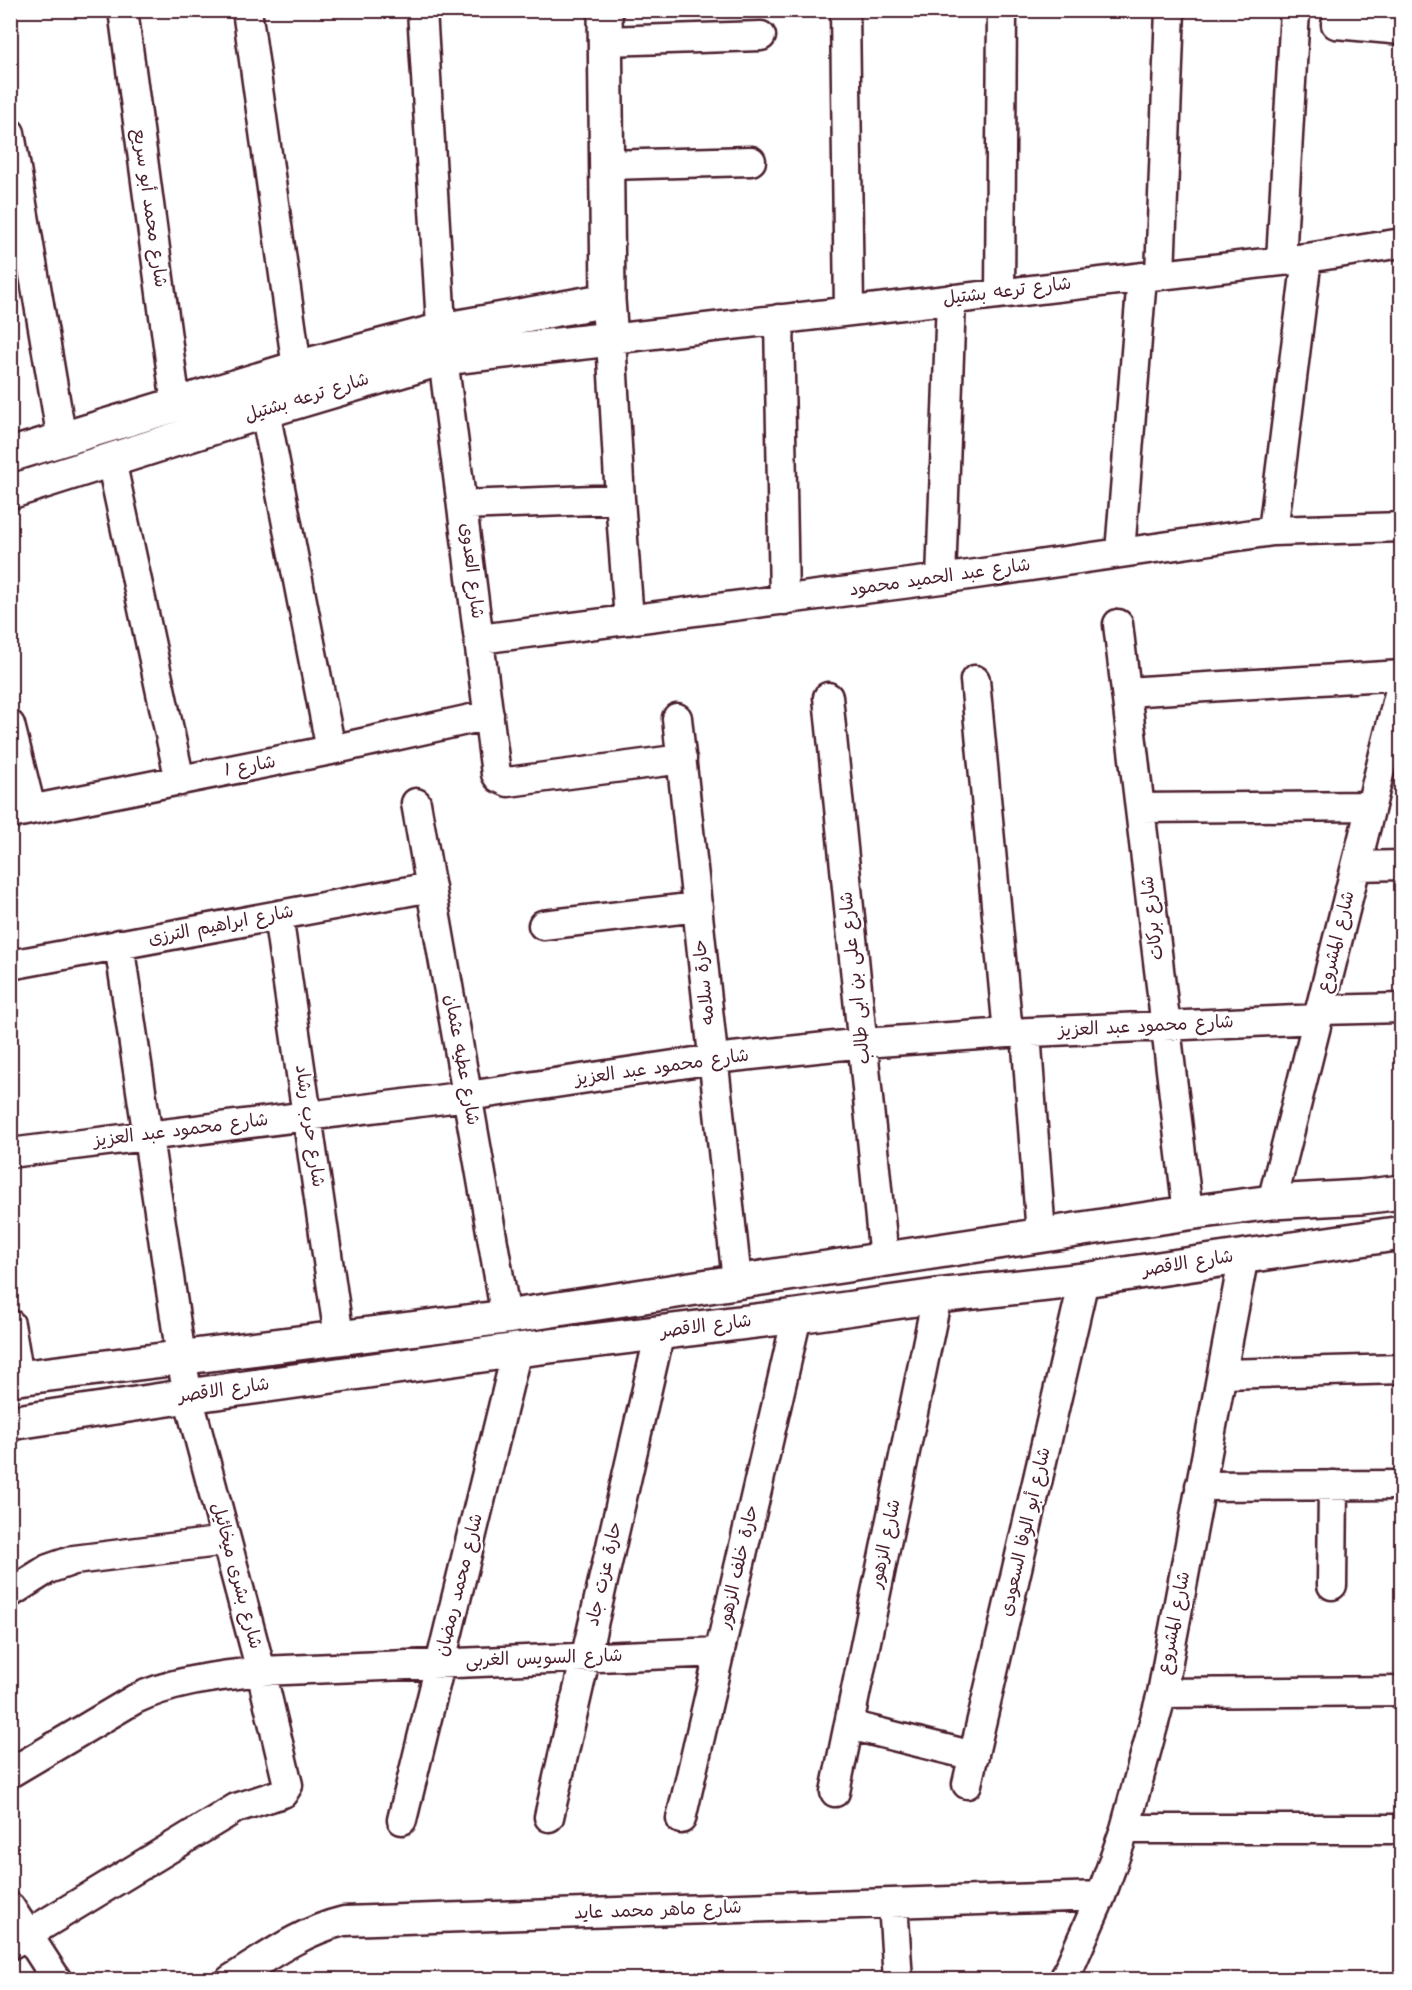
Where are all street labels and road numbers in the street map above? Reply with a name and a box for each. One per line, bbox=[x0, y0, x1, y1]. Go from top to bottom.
street label: شارع محمد أبو سريع bbox=[123, 127, 175, 289]
street label: شارع ترعه بشتيل bbox=[941, 270, 1073, 314]
street label: شارع ترعه بشتيل bbox=[241, 365, 373, 431]
street label: شارع العدوى bbox=[451, 521, 491, 621]
street label: شارع عبد الحميد محمود bbox=[848, 551, 1032, 605]
street label: شارع 1 bbox=[222, 748, 278, 786]
street label: شارع بركات bbox=[1133, 874, 1173, 962]
street label: شارع المشروع bbox=[1310, 888, 1364, 996]
street label: شارع على بن ابى طالب bbox=[833, 890, 879, 1066]
street label: شارع ابراهيم الترزى bbox=[146, 898, 296, 954]
street label: حارة سلامه bbox=[686, 938, 724, 1026]
street label: شارع عطيه عثمان bbox=[435, 992, 487, 1128]
street label: شارع محمود عبد العزيز bbox=[1056, 1008, 1234, 1046]
street label: شارع محمود عبد العزيز bbox=[571, 1041, 751, 1095]
street label: شارع حرب رشاد bbox=[286, 1063, 332, 1189]
street label: شارع محمود عبد العزيز bbox=[90, 1106, 270, 1156]
street label: شارع الاقصر bbox=[1138, 1242, 1236, 1286]
street label: شارع الاقصر bbox=[657, 1307, 753, 1347]
street label: شارع الاقصر bbox=[174, 1370, 272, 1412]
street label: شارع أبو الوفا السعودى bbox=[992, 1444, 1060, 1620]
street label: شارع الزهور bbox=[862, 1497, 910, 1592]
street label: شارع بشرى ميخائيل bbox=[202, 1499, 270, 1653]
street label: حارة خلف الزهور bbox=[710, 1502, 767, 1633]
street label: شارع محمد رمضان bbox=[428, 1510, 492, 1660]
street label: حارة عزت جاد bbox=[579, 1519, 631, 1629]
street label: شارع المشروع bbox=[1151, 1569, 1199, 1677]
street label: شارع السويس الغربى bbox=[465, 1642, 623, 1676]
street label: شارع ماهر محمد عايد bbox=[574, 1894, 742, 1928]

